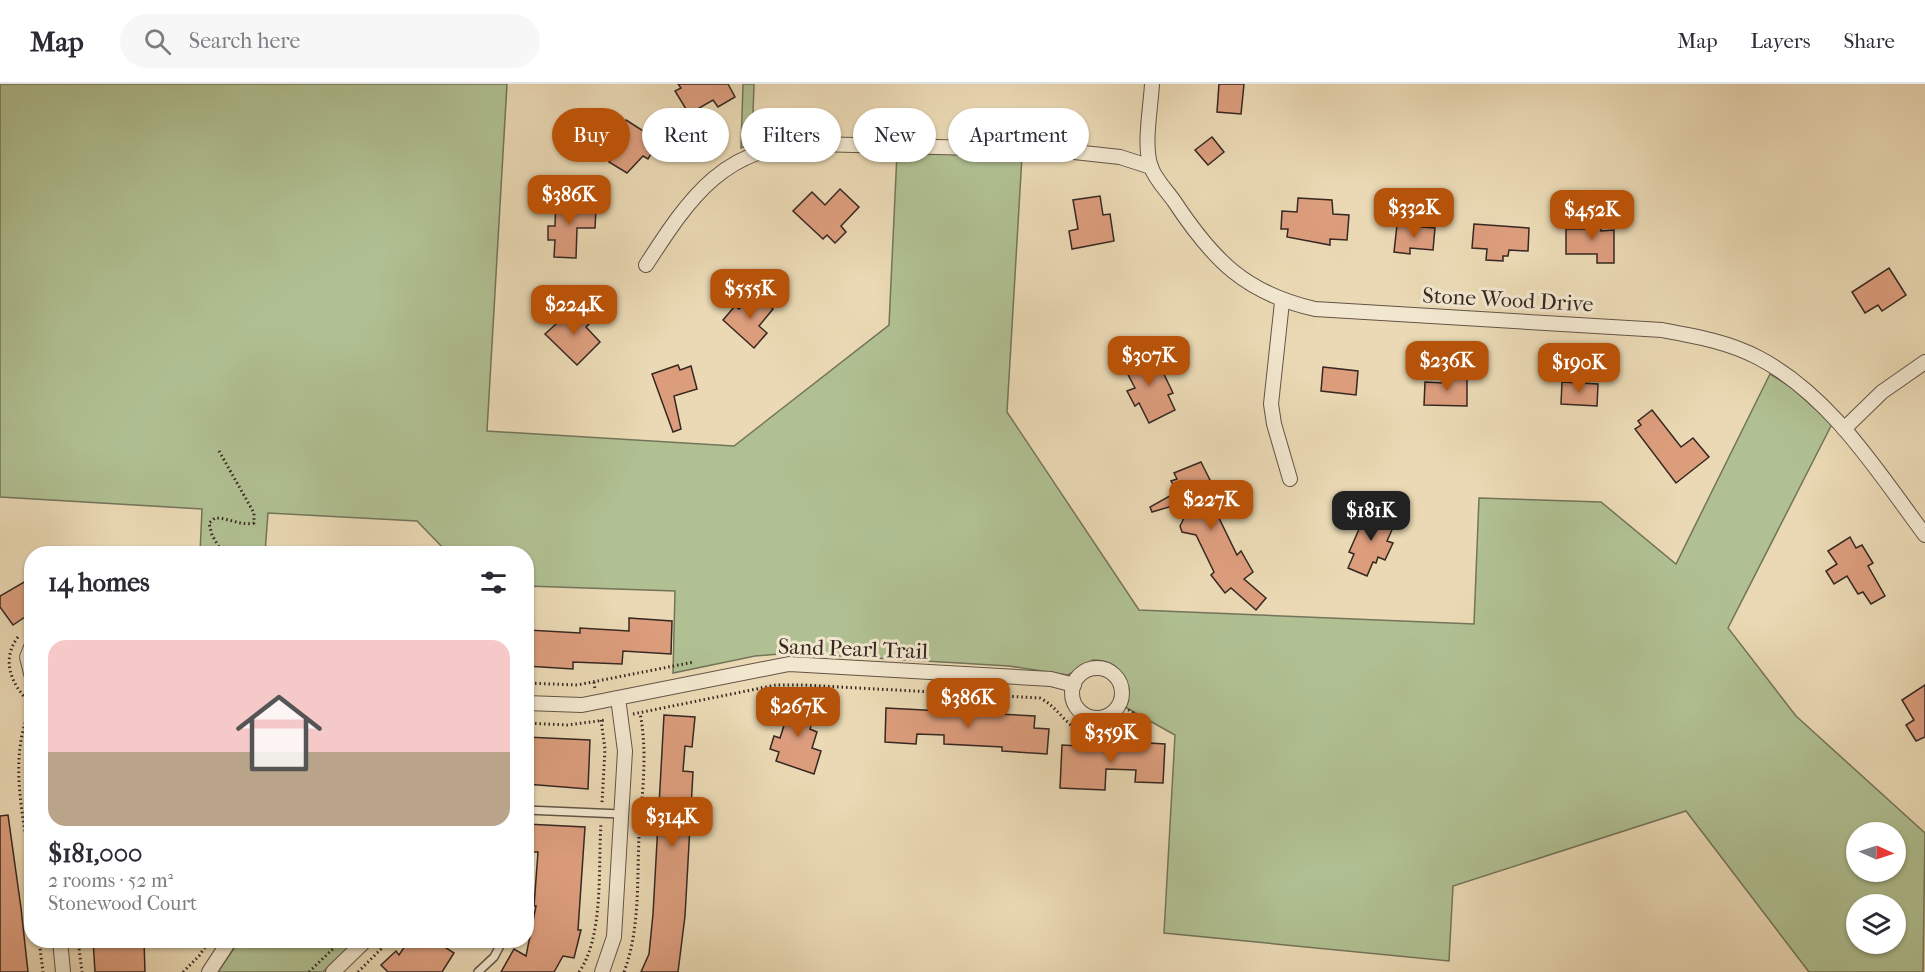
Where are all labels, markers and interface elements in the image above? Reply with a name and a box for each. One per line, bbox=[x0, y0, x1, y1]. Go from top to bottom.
search box bbox=[120, 14, 540, 68]
text: Map bbox=[30, 25, 84, 58]
icon: search bbox=[141, 25, 174, 58]
text: Search here bbox=[189, 28, 300, 54]
text: Map bbox=[1677, 29, 1718, 53]
text: Layers bbox=[1751, 29, 1810, 53]
text: Share bbox=[1843, 29, 1895, 53]
chip: Buy bbox=[552, 108, 630, 162]
chip: Rent bbox=[642, 108, 729, 162]
chip: Filters bbox=[741, 108, 841, 162]
chip: New bbox=[853, 108, 936, 162]
chip: Apartment bbox=[948, 108, 1089, 162]
pin: $386K bbox=[527, 175, 611, 226]
text: $386K bbox=[542, 183, 596, 206]
pin: $332K bbox=[1372, 188, 1456, 239]
pin: $452K bbox=[1550, 190, 1634, 241]
text: $332K bbox=[1388, 196, 1440, 219]
text: $452K bbox=[1564, 198, 1620, 221]
pin: $555K bbox=[708, 269, 792, 320]
text: $555K bbox=[724, 277, 776, 300]
street label: Stone Wood Drive bbox=[1422, 283, 1594, 317]
pin: $224K bbox=[532, 285, 616, 336]
text: $224K bbox=[545, 293, 603, 316]
pin: $307K bbox=[1107, 336, 1191, 387]
pin: $236K bbox=[1405, 341, 1489, 392]
pin: $190K bbox=[1537, 343, 1621, 394]
text: $307K bbox=[1122, 344, 1176, 367]
text: $236K bbox=[1420, 349, 1474, 372]
text: $190K bbox=[1552, 351, 1606, 374]
pin: $227K bbox=[1169, 480, 1253, 531]
text: $227K bbox=[1183, 488, 1239, 511]
pin: $181K bbox=[1329, 491, 1413, 542]
text: $181K bbox=[1346, 499, 1396, 522]
icon: filters bbox=[477, 566, 510, 599]
text: 14 homes bbox=[48, 567, 150, 598]
street label: Sand Pearl Trail bbox=[777, 633, 929, 665]
pin: $386K bbox=[926, 678, 1010, 729]
icon: home bbox=[225, 679, 333, 787]
text: $386K bbox=[941, 686, 995, 709]
pin: $267K bbox=[756, 687, 840, 738]
text: $267K bbox=[770, 695, 826, 718]
pin: $359K bbox=[1069, 713, 1153, 764]
text: $359K bbox=[1085, 721, 1137, 744]
pin: $314K bbox=[630, 797, 714, 848]
text: $314K bbox=[646, 805, 698, 828]
north arrow bbox=[1846, 822, 1906, 882]
map controls bbox=[1846, 822, 1906, 954]
text: $181,000 bbox=[48, 838, 142, 869]
text: 2 rooms · 52 m² bbox=[48, 869, 173, 892]
text: Stonewood Court bbox=[48, 892, 197, 915]
button: layers bbox=[1846, 894, 1906, 954]

